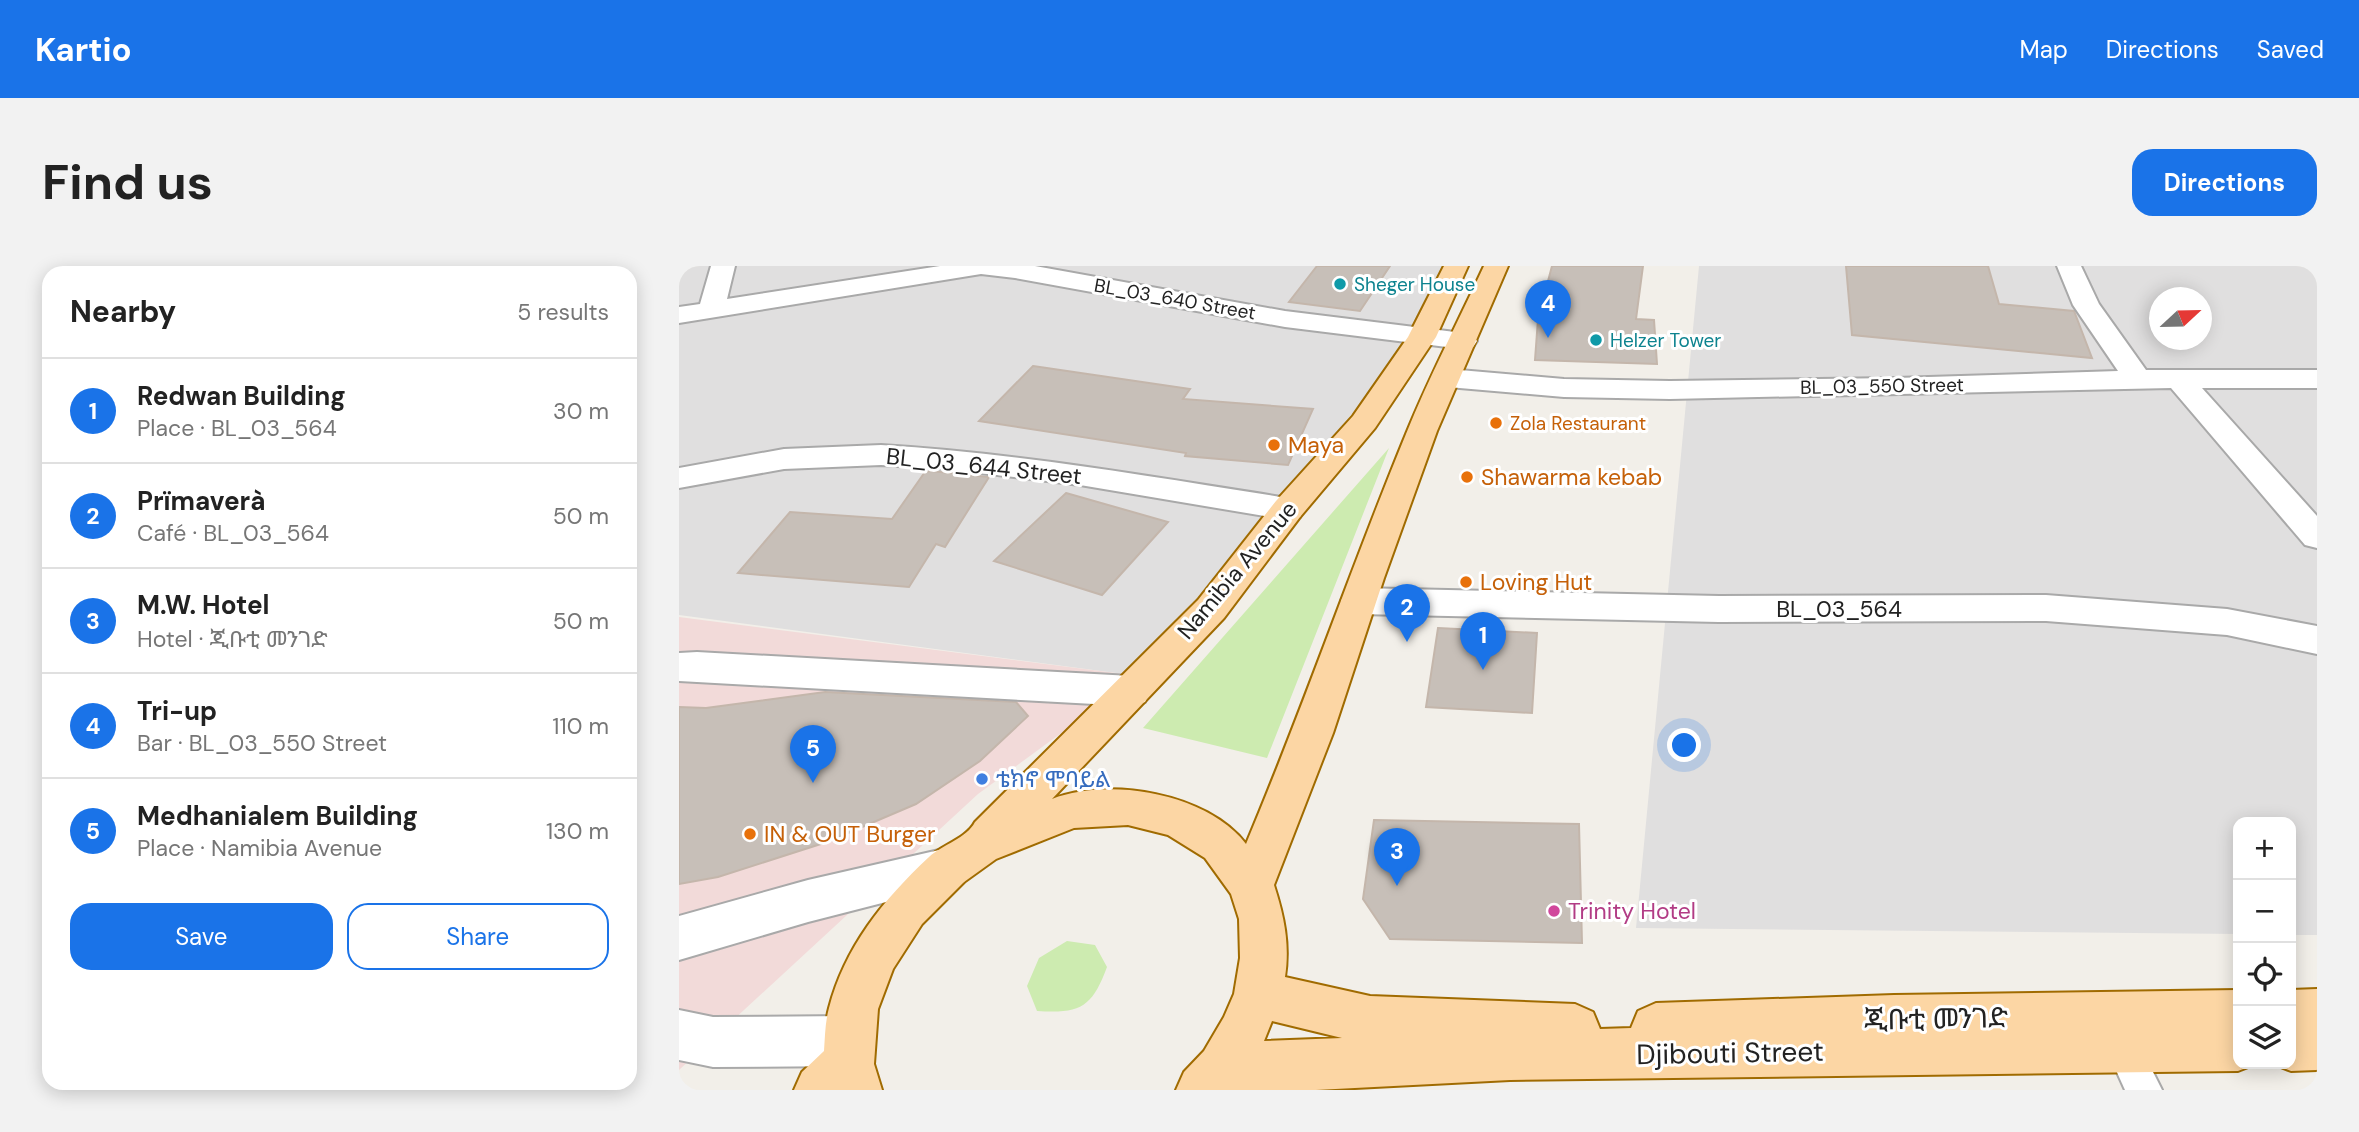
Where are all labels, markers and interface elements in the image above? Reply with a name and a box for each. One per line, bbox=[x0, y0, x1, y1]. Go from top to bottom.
text: Kartio bbox=[35, 28, 132, 71]
text: Map bbox=[2020, 34, 2068, 65]
text: Directions bbox=[2106, 34, 2219, 65]
text: Saved bbox=[2257, 34, 2324, 65]
button: Directions bbox=[2132, 149, 2317, 216]
text: Find us bbox=[42, 150, 213, 214]
street label: BL_03_640 Street bbox=[1092, 272, 1258, 326]
place label: Sheger House bbox=[1354, 272, 1475, 297]
marker: Sheger House bbox=[1332, 276, 1348, 292]
pin: 4 bbox=[1525, 280, 1571, 338]
north arrow bbox=[2149, 287, 2212, 350]
text: Nearby bbox=[70, 292, 176, 331]
text: 5 results bbox=[517, 297, 609, 327]
place label: Helzer Tower bbox=[1610, 328, 1721, 353]
marker: Helzer Tower bbox=[1588, 332, 1604, 348]
street label: BL_03_550 Street bbox=[1800, 372, 1964, 400]
text: Redwan Building bbox=[137, 379, 346, 413]
text: 1 bbox=[89, 396, 97, 426]
text: 30 m bbox=[553, 396, 609, 426]
place label: Zola Restaurant bbox=[1510, 411, 1646, 436]
text: Place · BL_03_564 bbox=[137, 413, 337, 443]
marker: Zola Restaurant bbox=[1488, 415, 1504, 431]
place label: Maya bbox=[1288, 430, 1344, 460]
marker: Maya bbox=[1266, 437, 1282, 453]
street label: BL_03_644 Street bbox=[885, 441, 1083, 491]
place label: Shawarma kebab bbox=[1481, 462, 1662, 492]
marker: Shawarma kebab bbox=[1459, 469, 1475, 485]
text: Prïmaverà bbox=[137, 484, 265, 518]
street label: Namibia Avenue bbox=[1171, 495, 1303, 645]
text: 2 bbox=[86, 501, 100, 531]
text: 50 m bbox=[553, 501, 609, 531]
text: Café · BL_03_564 bbox=[137, 518, 329, 548]
place label: Loving Hut bbox=[1480, 567, 1592, 597]
marker: Loving Hut bbox=[1458, 574, 1474, 590]
pin: 2 bbox=[1384, 584, 1430, 642]
text: M.W. Hotel bbox=[137, 588, 270, 622]
street label: BL_03_564 bbox=[1776, 594, 1902, 624]
text: 3 bbox=[86, 606, 100, 636]
text: 50 m bbox=[553, 606, 609, 636]
pin: 1 bbox=[1460, 612, 1506, 670]
text: Hotel · ጂቡቲ መንገድ bbox=[137, 624, 328, 654]
text: Tri-up bbox=[137, 694, 217, 728]
text: 4 bbox=[86, 711, 100, 741]
text: 110 m bbox=[552, 711, 609, 741]
pin: 5 bbox=[790, 725, 836, 783]
text: Bar · BL_03_550 Street bbox=[137, 728, 387, 758]
your location bbox=[1667, 728, 1701, 762]
place label: ቴክኖ ሞባይል bbox=[996, 764, 1111, 794]
marker: ቴክኖ ሞባይል bbox=[974, 771, 990, 787]
text: Medhanialem Building bbox=[137, 799, 418, 833]
text: 5 bbox=[86, 816, 100, 846]
text: 130 m bbox=[546, 816, 609, 846]
map controls bbox=[2233, 817, 2296, 1069]
button: + bbox=[2233, 817, 2296, 880]
place label: IN & OUT Burger bbox=[764, 819, 936, 849]
marker: IN & OUT Burger bbox=[742, 826, 758, 842]
pin: 3 bbox=[1374, 828, 1420, 886]
text: Place · Namibia Avenue bbox=[137, 833, 382, 863]
button: − bbox=[2233, 880, 2296, 943]
place label: Trinity Hotel bbox=[1568, 896, 1696, 926]
button: Save bbox=[70, 903, 333, 970]
button: Share bbox=[347, 903, 609, 970]
marker: Trinity Hotel bbox=[1546, 903, 1562, 919]
button: locate bbox=[2233, 943, 2296, 1006]
street label: ጂቡቲ መንገድ bbox=[1864, 999, 2008, 1039]
button: layers bbox=[2233, 1006, 2296, 1069]
street label: Djibouti Street bbox=[1636, 1033, 1824, 1073]

